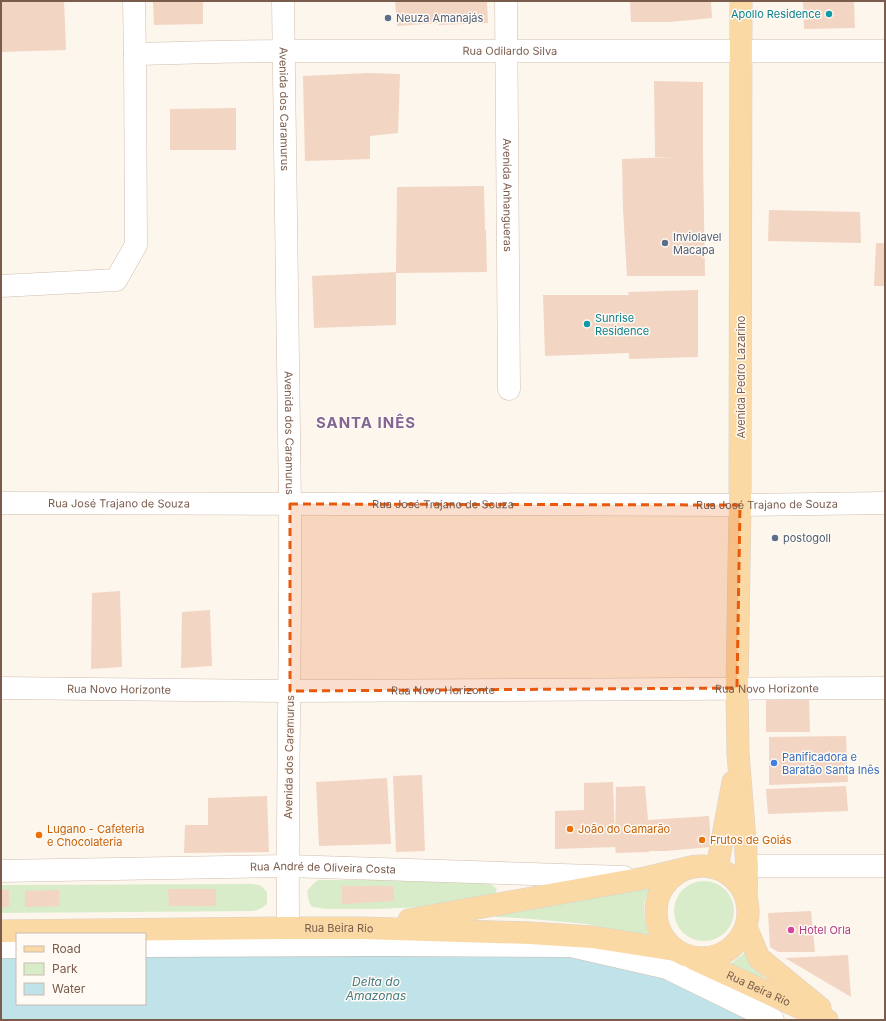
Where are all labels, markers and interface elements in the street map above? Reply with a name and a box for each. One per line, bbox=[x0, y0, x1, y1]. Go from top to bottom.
place label: Apollo Residence bbox=[731, 7, 821, 21]
marker: Apollo Residence bbox=[824, 9, 834, 19]
place label: Neuza Amanajás bbox=[396, 11, 483, 25]
marker: Neuza Amanajás bbox=[383, 13, 393, 23]
street label: Rua Odilardo Silva bbox=[462, 44, 557, 58]
street label: Avenida dos Caramurus bbox=[276, 47, 292, 171]
street label: Avenida Anhangueras bbox=[500, 138, 515, 252]
place label: Inviolavel Macapa bbox=[673, 230, 721, 257]
marker: Inviolavel Macapa bbox=[660, 238, 670, 248]
place label: Sunrise Residence bbox=[595, 311, 649, 338]
street label: Avenida Pedro Lazarino bbox=[734, 315, 748, 438]
marker: Sunrise Residence bbox=[582, 319, 592, 329]
street label: Avenida dos Caramurus bbox=[282, 371, 297, 495]
district label: SANTA INÊS bbox=[316, 413, 416, 432]
street label: Rua José Trajano de Souza bbox=[48, 496, 190, 511]
street label: Rua José Trajano de Souza bbox=[372, 497, 514, 511]
street label: Rua José Trajano de Souza bbox=[696, 497, 838, 512]
place label: postogoll bbox=[783, 531, 831, 545]
marker: postogoll bbox=[770, 533, 780, 543]
street label: Rua Novo Horizonte bbox=[715, 681, 819, 696]
street label: Rua Novo Horizonte bbox=[67, 682, 171, 697]
street label: Rua Novo Horizonte bbox=[391, 683, 495, 697]
street label: Avenida dos Caramurus bbox=[281, 695, 297, 819]
place label: Panificadora e Baratão Santa Inês bbox=[782, 750, 880, 777]
marker: Panificadora e Baratão Santa Inês bbox=[769, 758, 779, 768]
place label: Lugano - Cafeteria e Chocolateria bbox=[47, 822, 144, 849]
place label: João do Camarão bbox=[578, 822, 671, 836]
marker: João do Camarão bbox=[565, 824, 575, 834]
marker: Lugano - Cafeteria e Chocolateria bbox=[34, 830, 44, 840]
place label: Frutos de Goiás bbox=[710, 833, 792, 847]
marker: Frutos de Goiás bbox=[697, 835, 707, 845]
street label: Rua André de Oliveira Costa bbox=[250, 859, 396, 877]
street label: Rua Beira Rio bbox=[304, 921, 374, 935]
place label: Hotel Orla bbox=[799, 923, 851, 937]
marker: Hotel Orla bbox=[786, 925, 796, 935]
legend bbox=[16, 933, 146, 1005]
text: Road bbox=[52, 941, 81, 956]
text: Park bbox=[52, 961, 78, 976]
street label: Rua Beira Rio bbox=[724, 968, 793, 1010]
water label: Delta do Amazonas bbox=[345, 974, 406, 1003]
text: Water bbox=[52, 981, 86, 996]

